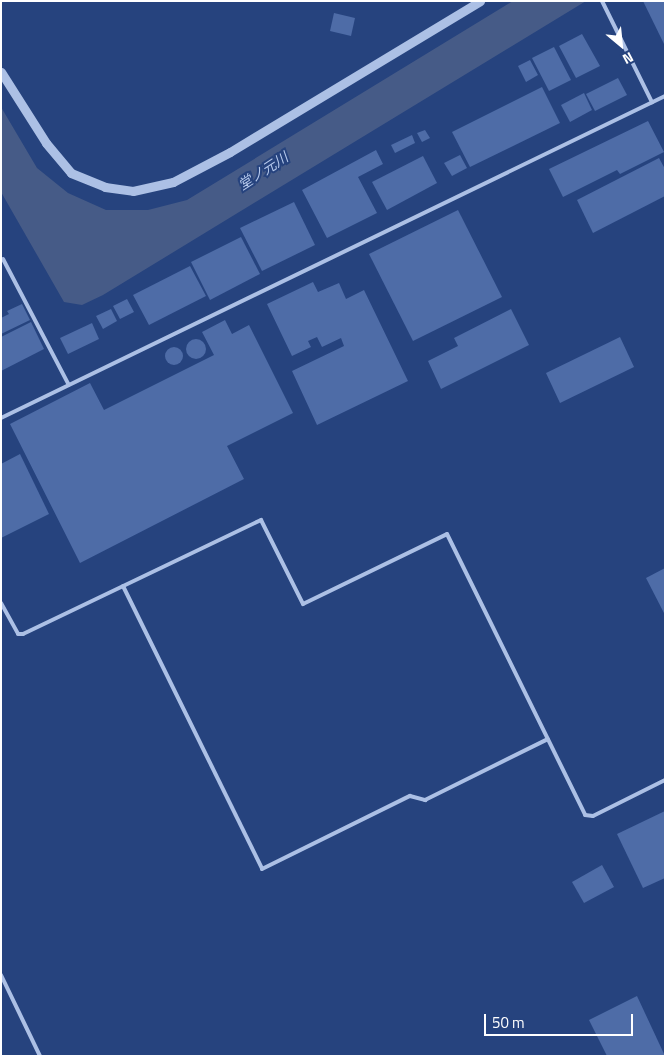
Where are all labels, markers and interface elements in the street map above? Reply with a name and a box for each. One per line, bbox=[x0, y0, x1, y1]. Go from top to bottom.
north arrow bbox=[596, 20, 646, 70]
text: N bbox=[619, 47, 637, 70]
water label: 堂ノ元川 bbox=[235, 149, 291, 193]
scale bar bbox=[486, 1004, 635, 1036]
text: 50 m bbox=[492, 1011, 525, 1034]

